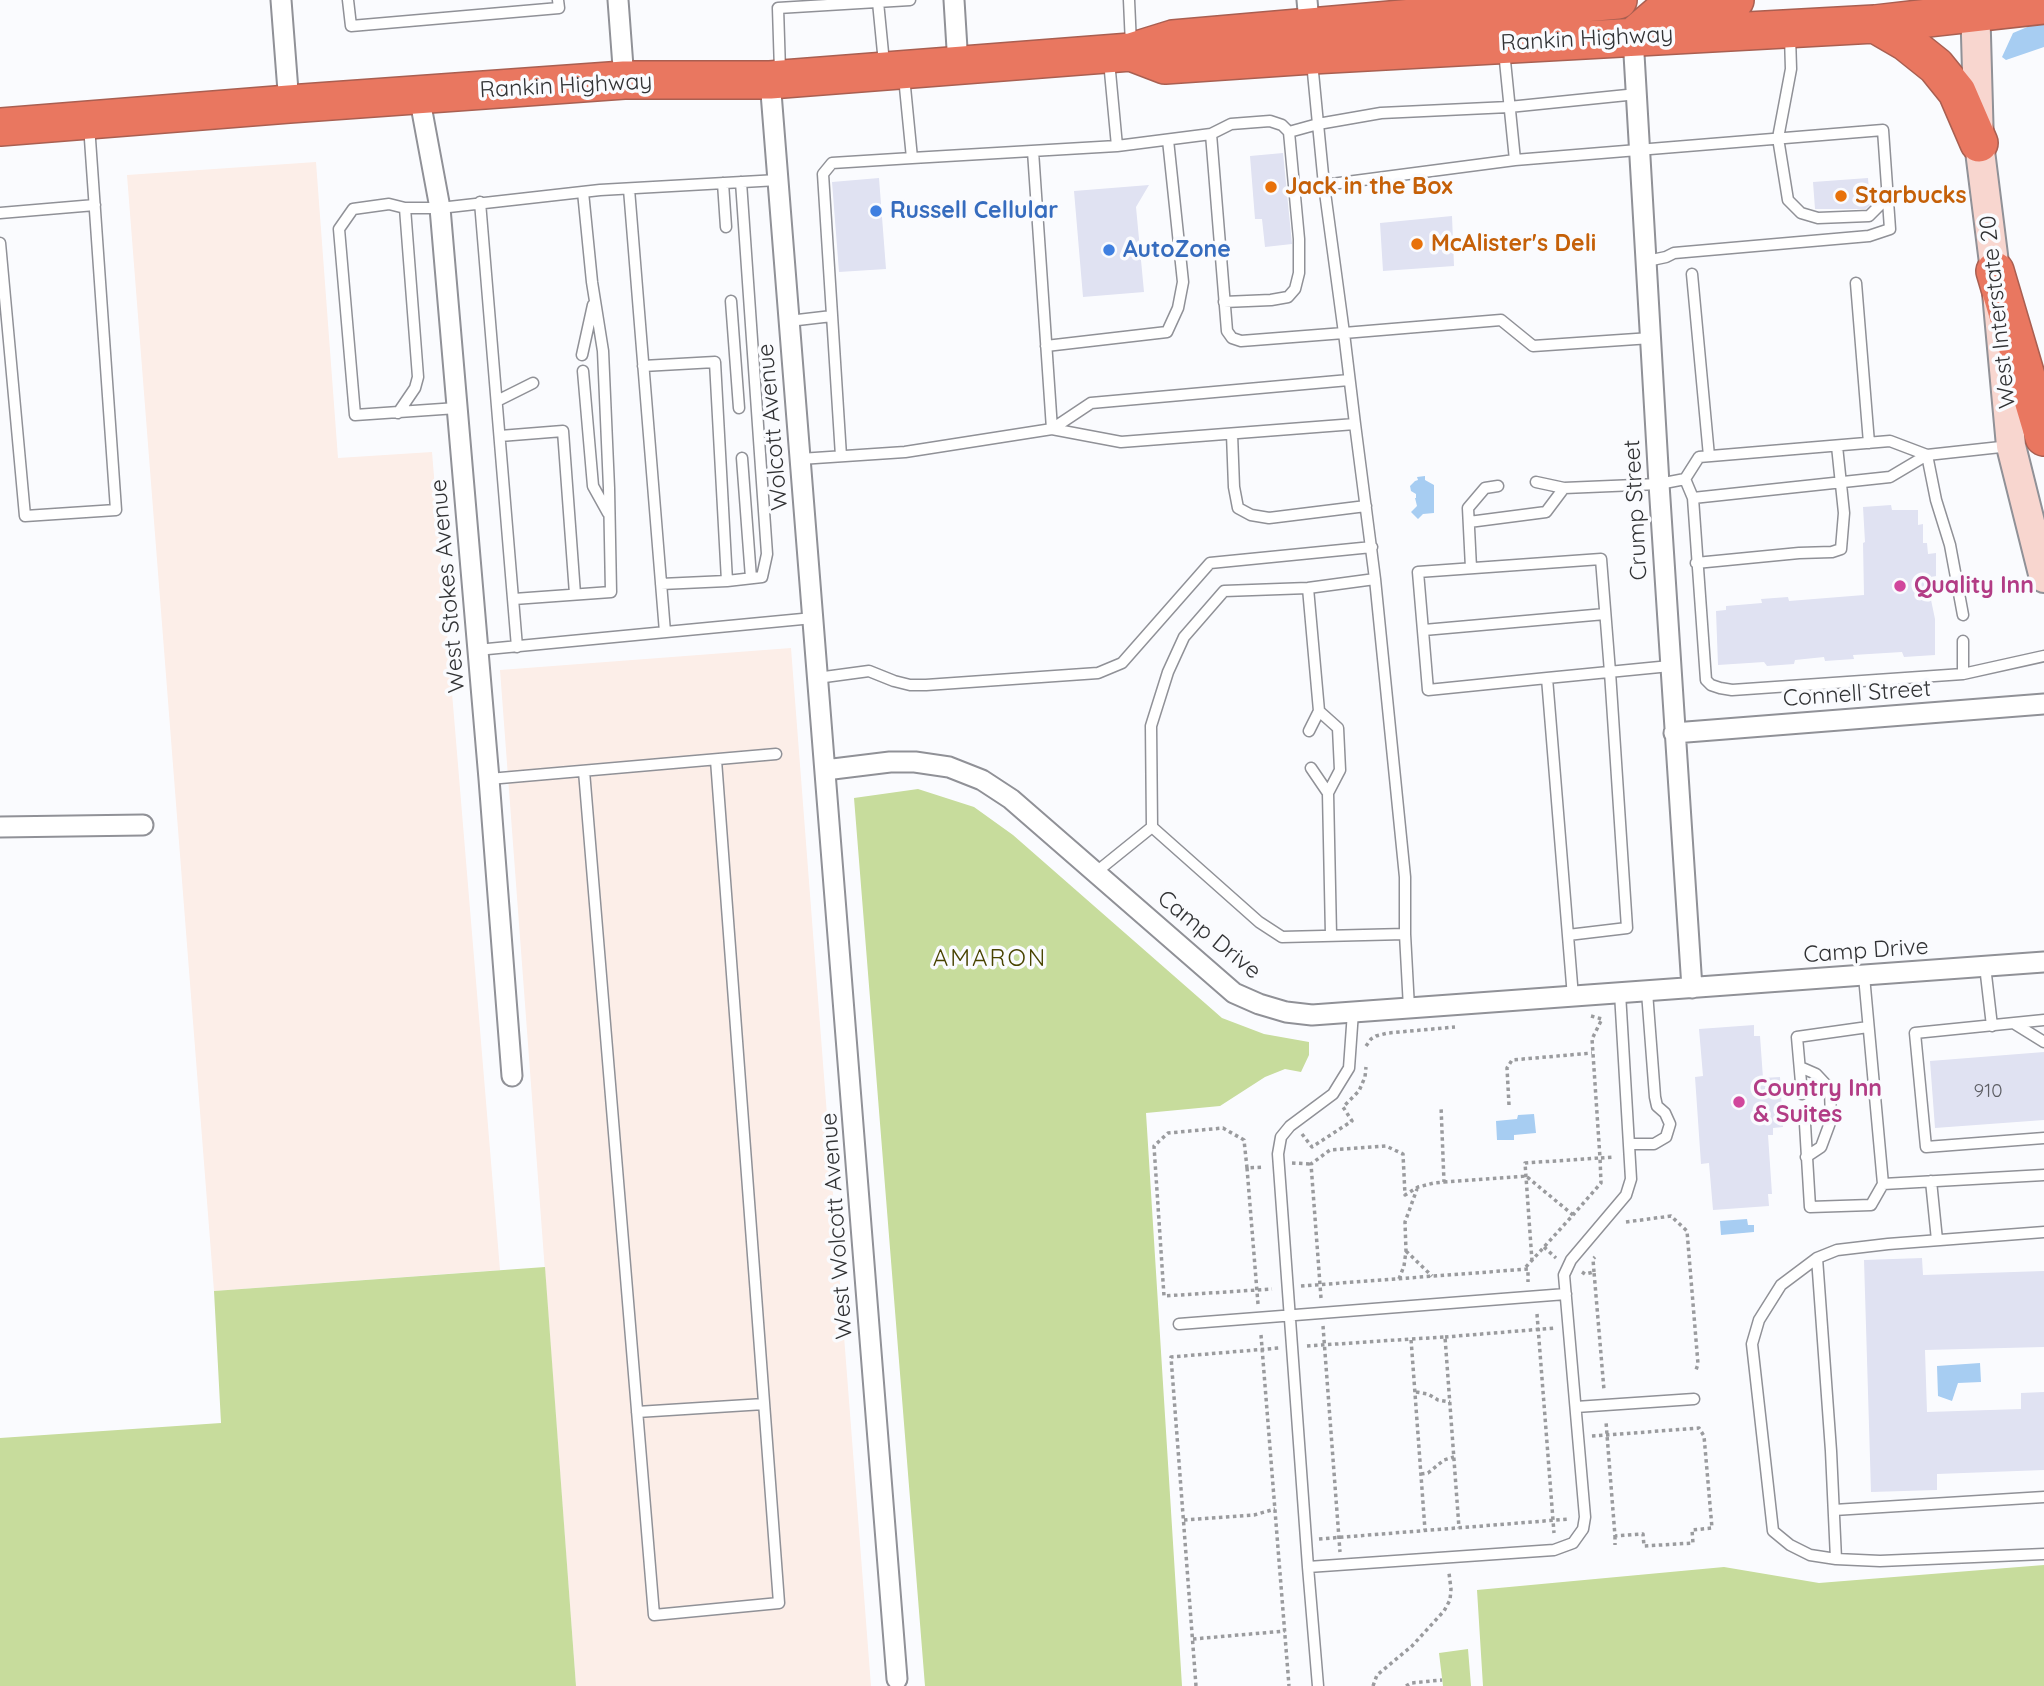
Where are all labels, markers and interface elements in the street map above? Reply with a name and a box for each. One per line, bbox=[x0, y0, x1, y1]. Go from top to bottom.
street label: Rankin Highway bbox=[1500, 21, 1674, 57]
street label: Rankin Highway bbox=[479, 68, 653, 104]
place label: Jack in the Box bbox=[1285, 173, 1453, 201]
marker: Jack in the Box bbox=[1263, 179, 1279, 195]
place label: Starbucks bbox=[1855, 182, 1967, 210]
marker: Starbucks bbox=[1833, 188, 1849, 204]
place label: Russell Cellular bbox=[890, 197, 1058, 225]
marker: Russell Cellular bbox=[868, 203, 884, 219]
street label: West Interstate 20 bbox=[1974, 214, 2022, 410]
place label: McAlister's Deli bbox=[1431, 230, 1596, 258]
place label: AutoZone bbox=[1123, 236, 1231, 264]
marker: McAlister's Deli bbox=[1409, 236, 1425, 252]
marker: AutoZone bbox=[1101, 242, 1117, 258]
street label: Wolcott Avenue bbox=[752, 343, 794, 511]
street label: Crump Street bbox=[1619, 439, 1653, 581]
street label: West Stokes Avenue bbox=[425, 478, 471, 694]
place label: Quality Inn bbox=[1914, 572, 2034, 600]
marker: Quality Inn bbox=[1892, 578, 1908, 594]
street label: Connell Street bbox=[1782, 675, 1932, 713]
street label: Camp Drive bbox=[1152, 885, 1266, 985]
street label: Camp Drive bbox=[1802, 933, 1930, 969]
district label: AMARON bbox=[933, 945, 1047, 973]
place label: Country Inn & Suites bbox=[1753, 1075, 1882, 1129]
house number: 910 bbox=[1973, 1080, 2003, 1102]
marker: Country Inn & Suites bbox=[1731, 1094, 1747, 1110]
street label: West Wolcott Avenue bbox=[815, 1112, 859, 1340]

